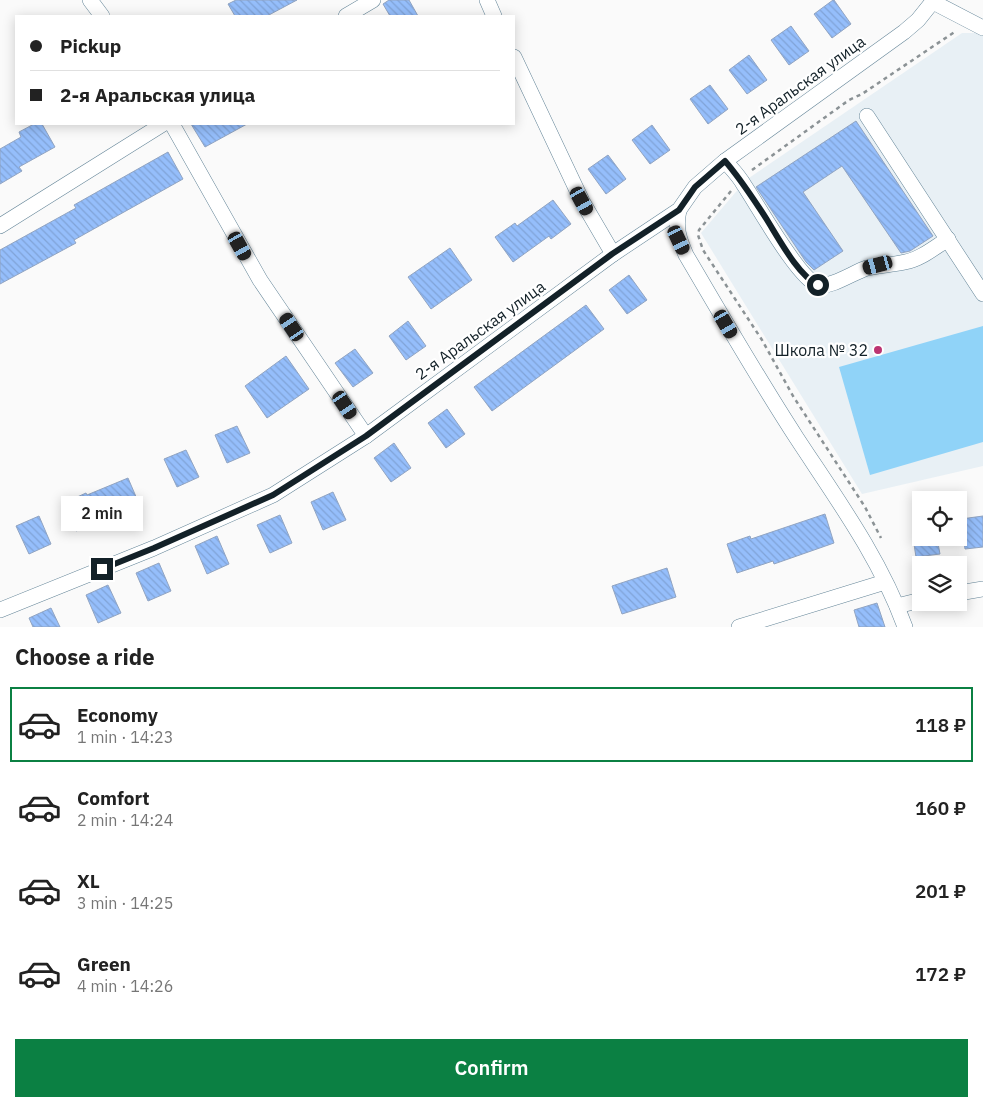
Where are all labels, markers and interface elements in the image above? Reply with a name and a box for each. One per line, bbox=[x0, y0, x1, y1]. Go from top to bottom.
street label: 2-я Аральская улица bbox=[731, 31, 869, 139]
text: Pickup bbox=[60, 34, 121, 58]
text: 2-я Аральская улица bbox=[60, 83, 255, 107]
car bbox=[568, 184, 595, 218]
car bbox=[665, 223, 692, 257]
car bbox=[226, 229, 253, 263]
car bbox=[861, 254, 894, 276]
route start bbox=[807, 274, 829, 296]
street label: 2-я Аральская улица bbox=[411, 276, 549, 384]
car bbox=[712, 307, 739, 341]
car bbox=[277, 310, 306, 344]
place label: Школа № 32 bbox=[774, 340, 868, 360]
marker: Школа № 32 bbox=[872, 344, 884, 356]
car bbox=[330, 388, 359, 422]
map controls bbox=[912, 491, 967, 611]
button: locate bbox=[912, 491, 967, 546]
callout: 2 min bbox=[61, 496, 143, 532]
text: 2 min bbox=[81, 503, 123, 523]
button: layers bbox=[912, 556, 967, 611]
route end bbox=[91, 558, 113, 580]
text: Choose a ride bbox=[15, 642, 155, 671]
icon: car bbox=[17, 702, 62, 747]
text: Economy bbox=[77, 703, 158, 727]
text: 118 ₽ bbox=[915, 713, 966, 737]
text: 1 min · 14:23 bbox=[77, 727, 173, 747]
icon: car bbox=[17, 785, 62, 830]
text: Comfort bbox=[77, 786, 150, 810]
text: 160 ₽ bbox=[915, 796, 966, 820]
text: 2 min · 14:24 bbox=[77, 810, 173, 830]
icon: car bbox=[17, 868, 62, 913]
text: XL bbox=[77, 869, 100, 893]
text: 201 ₽ bbox=[915, 879, 966, 903]
text: 3 min · 14:25 bbox=[77, 893, 173, 913]
icon: car bbox=[17, 951, 62, 996]
text: Green bbox=[77, 952, 131, 976]
text: 172 ₽ bbox=[915, 962, 966, 986]
text: 4 min · 14:26 bbox=[77, 976, 173, 996]
button: Confirm bbox=[15, 1039, 968, 1097]

